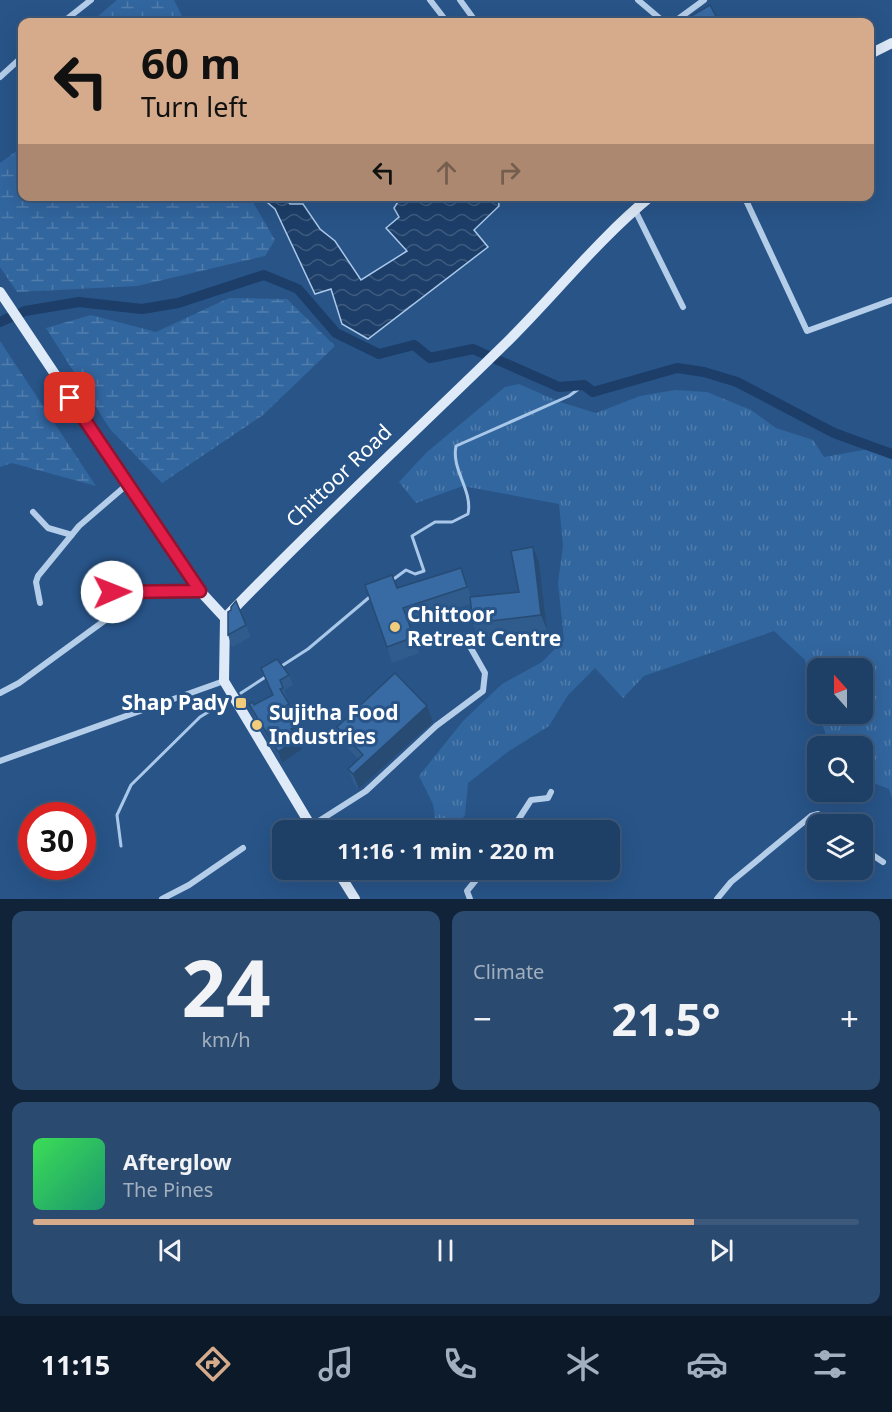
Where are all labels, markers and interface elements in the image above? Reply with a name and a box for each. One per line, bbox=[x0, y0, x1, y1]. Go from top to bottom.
text: 60 m bbox=[141, 34, 241, 91]
icon: left bbox=[42, 42, 120, 120]
text: Turn left bbox=[141, 88, 247, 125]
icon: left bbox=[367, 156, 400, 189]
icon: ahead bbox=[430, 156, 463, 189]
icon: right bbox=[493, 156, 526, 189]
pin bbox=[44, 372, 95, 423]
icon: arrive bbox=[53, 381, 86, 414]
street label: Chittoor Road bbox=[279, 418, 397, 533]
position arrow bbox=[80, 560, 144, 624]
place label: Chittoor Retreat Centre bbox=[407, 600, 561, 652]
marker: Chittoor Retreat Centre bbox=[388, 620, 402, 634]
north arrow bbox=[807, 658, 873, 724]
map controls bbox=[807, 658, 873, 880]
place label: Shap Pady bbox=[122, 688, 229, 716]
marker: Shap Pady bbox=[234, 696, 248, 710]
place label: Sujitha Food Industries bbox=[269, 698, 399, 750]
marker: Sujitha Food Industries bbox=[250, 718, 264, 732]
button: search bbox=[807, 736, 873, 802]
speed limit sign: 30 bbox=[18, 802, 96, 880]
button: layers bbox=[807, 814, 873, 880]
text: 11:16 · 1 min · 220 m bbox=[337, 835, 555, 865]
text: 24 bbox=[181, 934, 271, 1040]
text: Climate bbox=[473, 958, 544, 985]
text: 21.5° bbox=[612, 988, 720, 1049]
text: − bbox=[473, 996, 492, 1041]
text: + bbox=[840, 996, 859, 1041]
text: km/h bbox=[201, 1026, 251, 1053]
text: Afterglow bbox=[123, 1146, 232, 1176]
text: The Pines bbox=[123, 1176, 213, 1203]
icon: previous bbox=[154, 1234, 187, 1267]
icon: pause bbox=[429, 1234, 462, 1267]
icon: next bbox=[705, 1234, 738, 1267]
icon: directions bbox=[192, 1343, 234, 1385]
icon: music bbox=[315, 1343, 357, 1385]
icon: phone bbox=[439, 1343, 481, 1385]
icon: climate bbox=[562, 1343, 604, 1385]
icon: car bbox=[686, 1343, 728, 1385]
icon: filters bbox=[809, 1343, 851, 1385]
text: 11:15 bbox=[41, 1346, 110, 1383]

